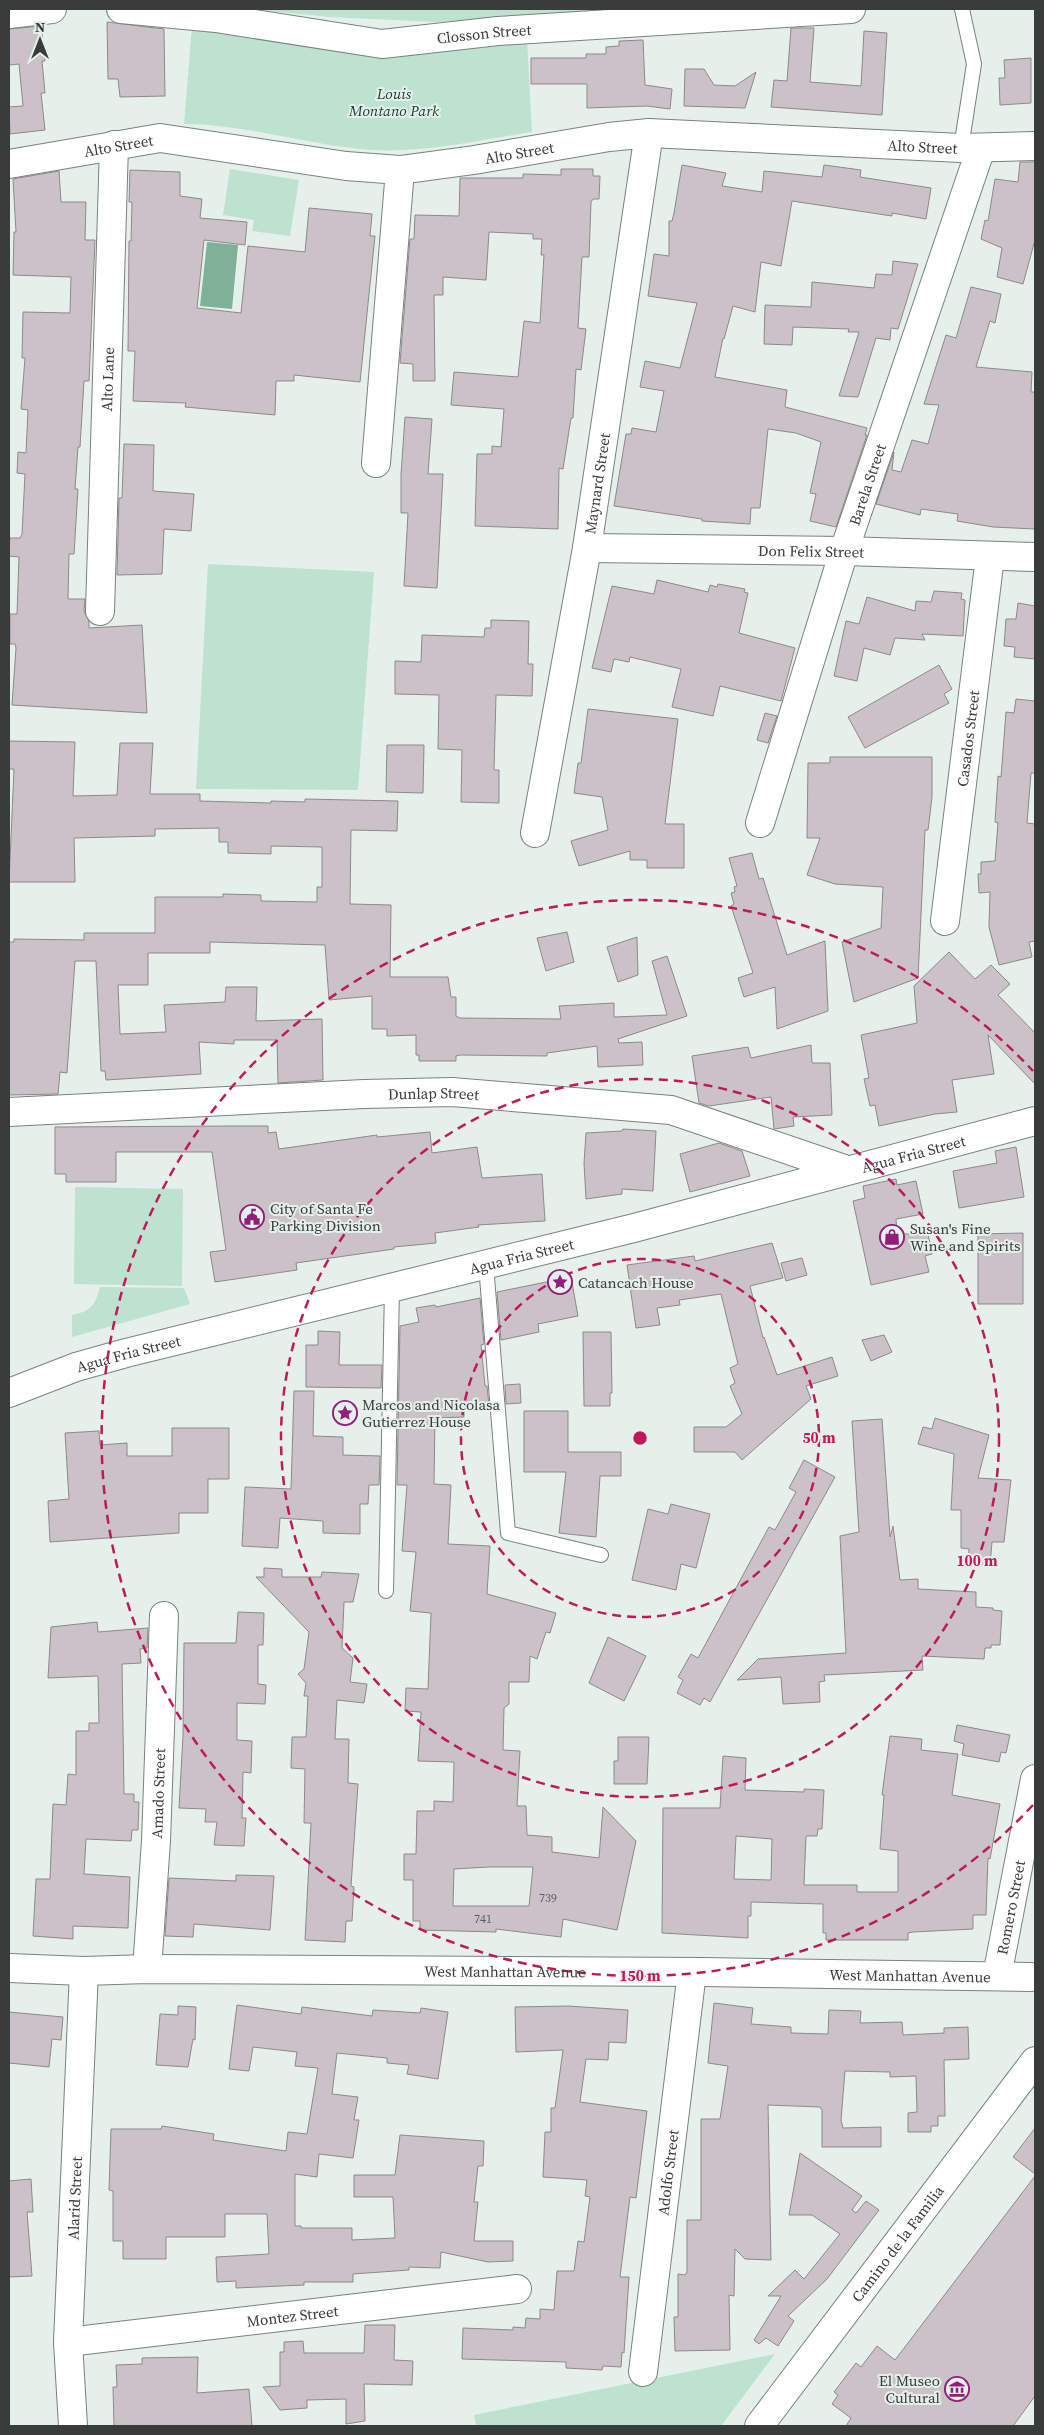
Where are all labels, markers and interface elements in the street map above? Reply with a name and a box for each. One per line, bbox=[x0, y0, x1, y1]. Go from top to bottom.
north arrow bbox=[15, 15, 65, 65]
text: N bbox=[35, 17, 45, 37]
street label: Closson Street bbox=[436, 18, 532, 48]
park label: Louis Montano Park bbox=[348, 83, 440, 121]
street label: Alto Street bbox=[82, 129, 155, 161]
street label: Alto Street bbox=[887, 134, 958, 158]
street label: Alto Street bbox=[483, 136, 556, 169]
street label: Alto Lane bbox=[96, 346, 118, 412]
street label: Maynard Street bbox=[579, 431, 615, 535]
street label: Barela Street bbox=[843, 441, 890, 528]
street label: Don Felix Street bbox=[758, 539, 865, 562]
street label: Casados Street bbox=[951, 689, 984, 788]
street label: Dunlap Street bbox=[388, 1081, 480, 1105]
street label: Agua Fria Street bbox=[859, 1130, 968, 1177]
place label: City of Santa Fe Parking Division bbox=[270, 1198, 381, 1236]
public building icon: City of Santa Fe Parking Division bbox=[239, 1204, 265, 1230]
place label: Susan's Fine Wine and Spirits bbox=[910, 1218, 1020, 1256]
shop icon: Susan's Fine Wine and Spirits bbox=[879, 1224, 905, 1250]
street label: Agua Fria Street bbox=[467, 1233, 576, 1279]
place icon: Catancach House bbox=[547, 1269, 573, 1295]
place label: Catancach House bbox=[578, 1272, 694, 1293]
street label: Agua Fria Street bbox=[74, 1329, 183, 1377]
place label: Marcos and Nicolasa Gutierrez House bbox=[362, 1394, 501, 1432]
place icon: Marcos and Nicolasa Gutierrez House bbox=[332, 1400, 358, 1426]
text: 50 m bbox=[802, 1427, 836, 1448]
centre of rings bbox=[631, 1429, 649, 1447]
text: 100 m bbox=[956, 1550, 998, 1571]
street label: Amado Street bbox=[146, 1748, 170, 1839]
street label: Romero Street bbox=[991, 1858, 1030, 1956]
house number: 739 bbox=[539, 1890, 557, 1906]
house number: 741 bbox=[474, 1911, 492, 1927]
street label: West Manhattan Avenue bbox=[424, 1960, 586, 1982]
street label: West Manhattan Avenue bbox=[829, 1963, 991, 1987]
text: 150 m bbox=[619, 1965, 661, 1986]
street label: Adolfo Street bbox=[652, 2128, 683, 2217]
street label: Alarid Street bbox=[62, 2156, 86, 2240]
street label: Camino de la Familia bbox=[846, 2180, 948, 2306]
street label: Montez Street bbox=[245, 2300, 340, 2331]
place label: El Museo Cultural bbox=[879, 2370, 941, 2408]
museum icon: El Museo Cultural bbox=[944, 2376, 970, 2402]

